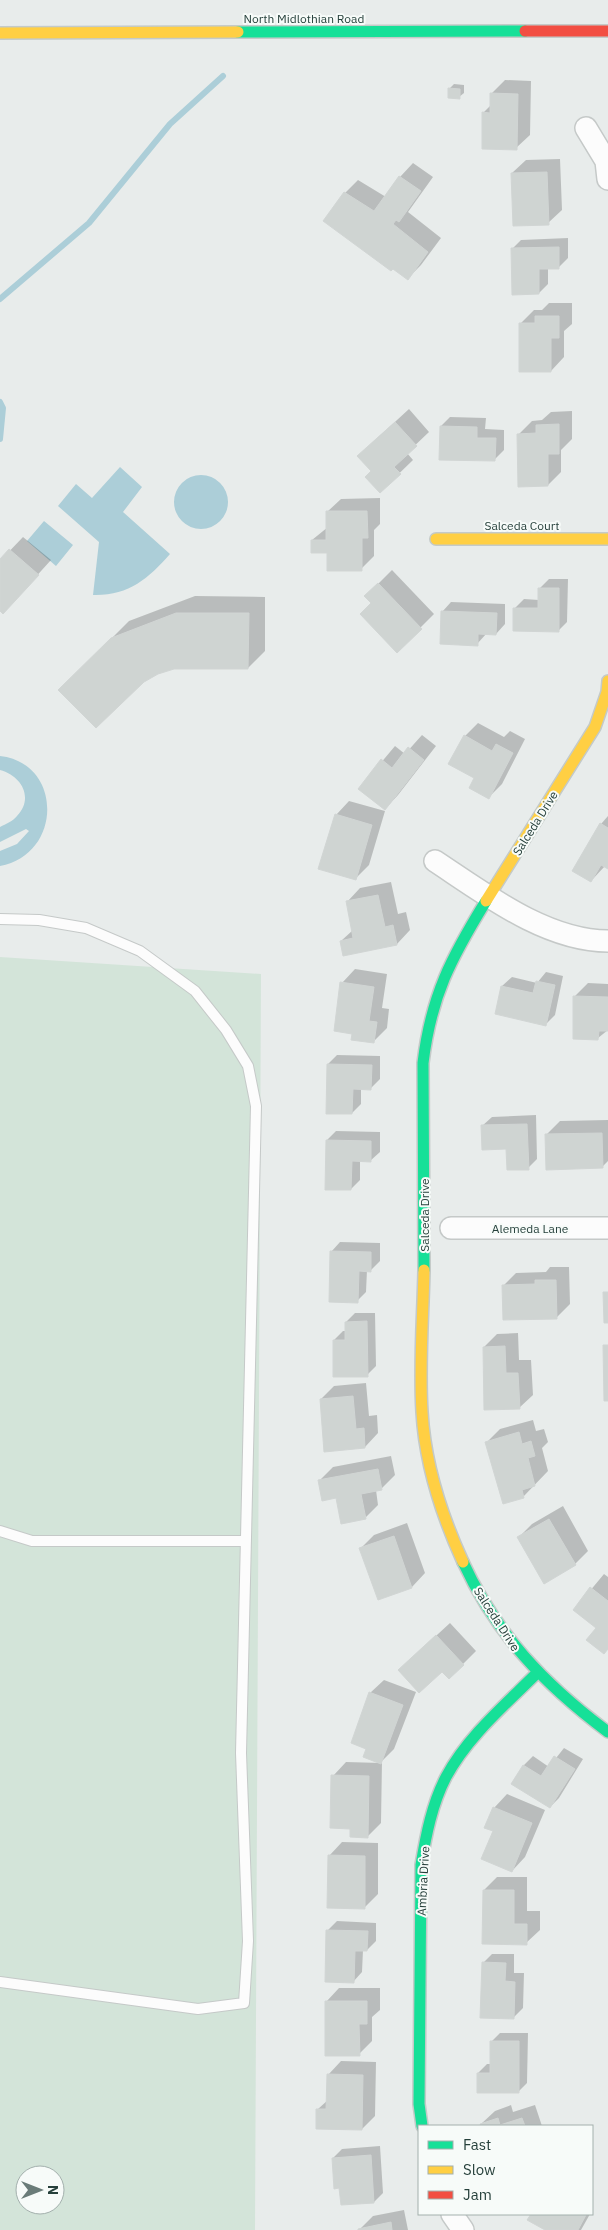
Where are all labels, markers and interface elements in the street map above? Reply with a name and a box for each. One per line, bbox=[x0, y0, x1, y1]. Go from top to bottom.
street label: North Midlothian Road bbox=[244, 11, 364, 26]
street label: Salceda Court bbox=[484, 518, 560, 533]
street label: Salceda Drive bbox=[509, 788, 561, 858]
street label: Salceda Drive bbox=[417, 1178, 432, 1252]
street label: Alemeda Lane bbox=[492, 1221, 569, 1236]
street label: Salceda Drive bbox=[471, 1584, 523, 1654]
street label: Ambria Drive bbox=[414, 1845, 432, 1916]
legend bbox=[418, 2125, 593, 2215]
text: Fast bbox=[463, 2135, 491, 2154]
text: Slow bbox=[463, 2160, 496, 2179]
north arrow bbox=[15, 2165, 65, 2215]
text: N bbox=[44, 2185, 62, 2195]
text: Jam bbox=[463, 2185, 492, 2204]

